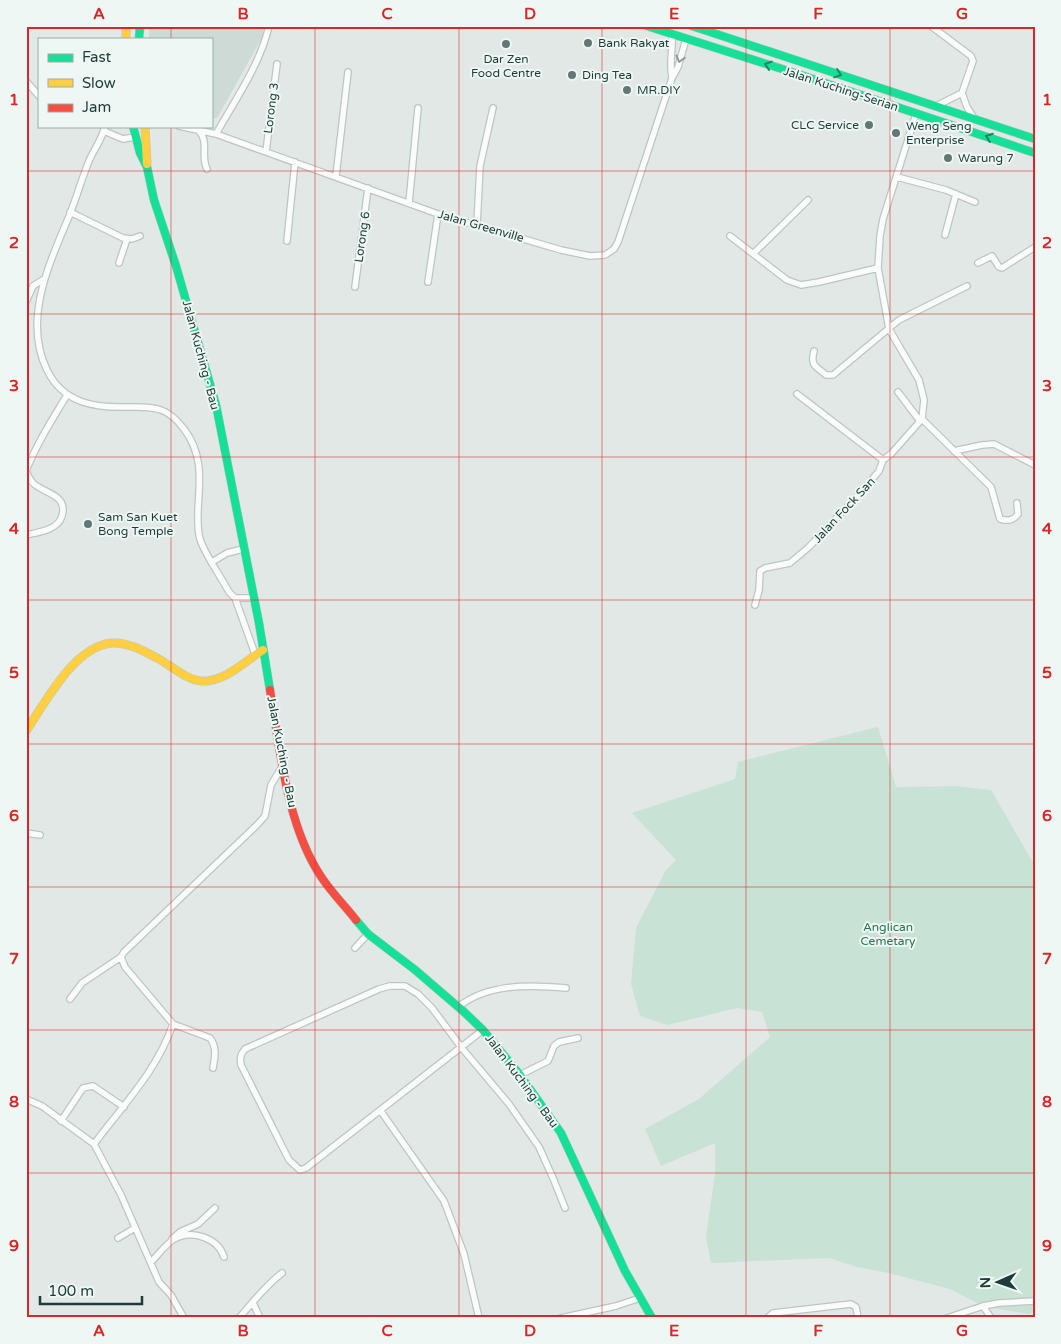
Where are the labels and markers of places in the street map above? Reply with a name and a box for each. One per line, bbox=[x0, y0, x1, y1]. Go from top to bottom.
place label: Bank Rakyat bbox=[598, 36, 670, 50]
marker: Bank Rakyat bbox=[582, 37, 594, 49]
marker: Dar Zen Food Centre bbox=[500, 38, 512, 50]
place label: Dar Zen Food Centre bbox=[471, 52, 541, 80]
place label: Ding Tea bbox=[582, 68, 632, 82]
marker: Ding Tea bbox=[566, 69, 578, 81]
place label: MR.DIY bbox=[637, 83, 681, 97]
marker: MR.DIY bbox=[621, 84, 633, 96]
place label: CLC Service bbox=[791, 118, 859, 132]
marker: CLC Service bbox=[863, 119, 875, 131]
place label: Weng Seng Enterprise bbox=[906, 119, 971, 147]
marker: Weng Seng Enterprise bbox=[890, 127, 902, 139]
place label: Warung 7 bbox=[958, 151, 1014, 165]
marker: Warung 7 bbox=[942, 152, 954, 164]
place label: Sam San Kuet Bong Temple bbox=[98, 510, 178, 538]
marker: Sam San Kuet Bong Temple bbox=[82, 518, 94, 530]

